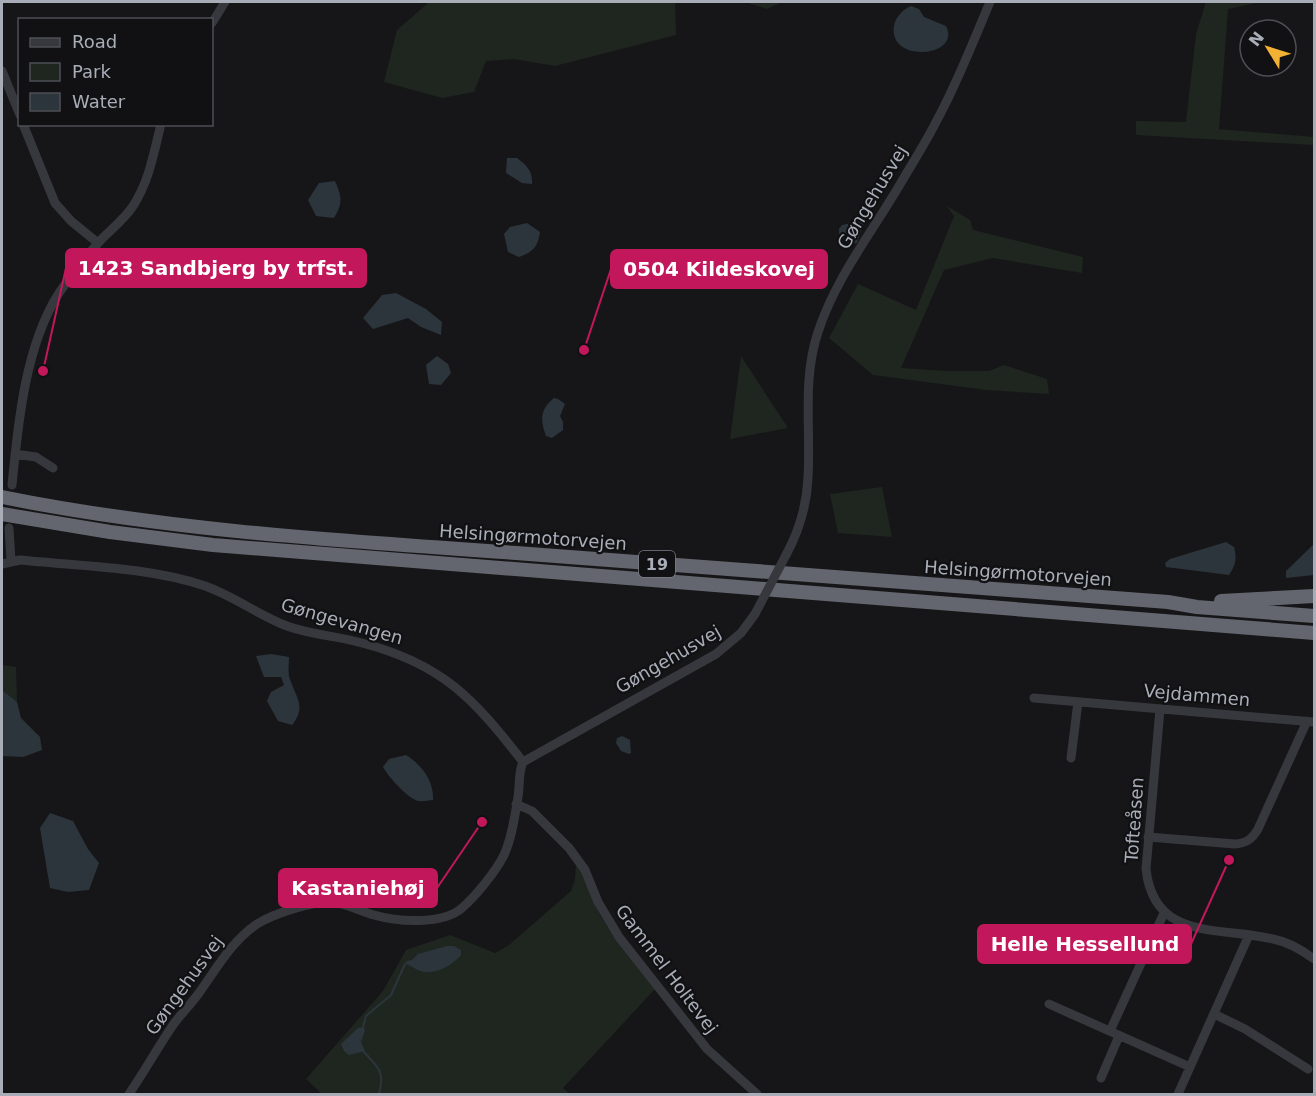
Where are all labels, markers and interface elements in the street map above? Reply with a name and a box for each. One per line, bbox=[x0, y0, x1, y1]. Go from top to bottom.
legend bbox=[18, 18, 213, 126]
north arrow bbox=[1238, 18, 1298, 78]
text: N bbox=[1245, 28, 1268, 50]
text: Road bbox=[72, 31, 117, 52]
text: Park bbox=[72, 61, 111, 82]
text: Water bbox=[72, 91, 126, 112]
street label: Gøngehusvej bbox=[833, 141, 911, 253]
callout: 1423 Sandbjerg by trfst. bbox=[66, 249, 366, 287]
callout: 0504 Kildeskovej bbox=[611, 250, 827, 288]
text: 1423 Sandbjerg by trfst. bbox=[78, 256, 354, 280]
text: 0504 Kildeskovej bbox=[623, 257, 815, 281]
street label: Helsingørmotorvejen bbox=[438, 520, 628, 554]
road number: 19 bbox=[639, 551, 675, 577]
street label: Helsingørmotorvejen bbox=[923, 556, 1113, 590]
street label: Gøngevangen bbox=[279, 594, 405, 648]
street label: Gøngehusvej bbox=[612, 620, 724, 698]
street label: Vejdammen bbox=[1143, 680, 1251, 710]
street label: Tofteåsen bbox=[1120, 776, 1147, 865]
callout: Kastaniehøj bbox=[279, 869, 437, 907]
text: Kastaniehøj bbox=[291, 876, 425, 900]
street label: Gammel Holtevej bbox=[612, 900, 722, 1038]
callout: Helle Hessellund bbox=[978, 925, 1191, 963]
street label: Gøngehusvej bbox=[141, 931, 227, 1039]
text: Helle Hessellund bbox=[991, 932, 1179, 956]

